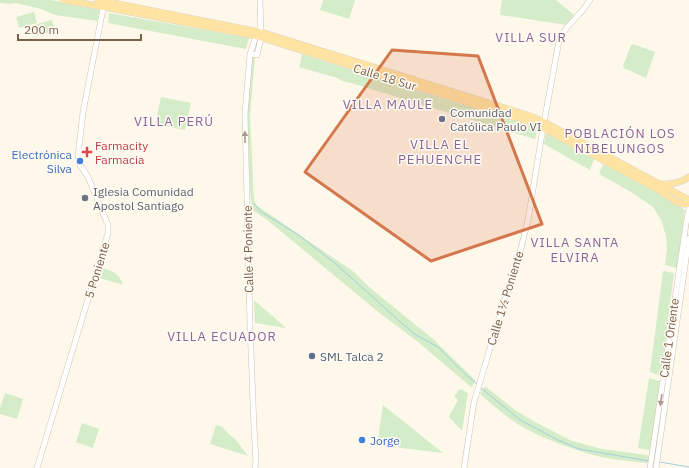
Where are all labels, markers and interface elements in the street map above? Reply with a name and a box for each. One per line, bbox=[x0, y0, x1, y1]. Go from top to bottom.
scale bar bbox=[18, 16, 141, 42]
text: 200 m bbox=[24, 22, 59, 37]
district label: VILLA SUR bbox=[495, 29, 567, 46]
street label: Calle 18 Sur bbox=[352, 60, 419, 94]
district label: VILLA MAULE bbox=[343, 96, 433, 113]
place label: Comunidad Católica Paulo VI bbox=[450, 105, 542, 134]
district label: VILLA PERÚ bbox=[134, 113, 214, 130]
marker: Comunidad Católica Paulo VI bbox=[437, 114, 447, 124]
district label: POBLACIÓN LOS NIBELUNGOS bbox=[564, 125, 676, 157]
one-way arrow bbox=[242, 130, 248, 143]
district label: VILLA EL PEHUENCHE bbox=[398, 136, 482, 168]
place label: Farmacity Farmacia bbox=[95, 138, 148, 167]
place label: Electrónica Silva bbox=[12, 147, 73, 176]
marker: Farmacity Farmacia bbox=[82, 147, 92, 157]
marker: Electrónica Silva bbox=[75, 156, 85, 166]
place label: Iglesia Comunidad Apostol Santiago bbox=[93, 184, 194, 213]
marker: Iglesia Comunidad Apostol Santiago bbox=[80, 193, 90, 203]
street label: Calle 4 Poniente bbox=[240, 205, 256, 293]
district label: VILLA SANTA ELVIRA bbox=[531, 234, 619, 266]
street label: 5 Poniente bbox=[81, 240, 113, 300]
street label: Calle 1½ Poniente bbox=[484, 249, 527, 347]
street label: Calle 1 Oriente bbox=[656, 297, 682, 379]
district label: VILLA ECUADOR bbox=[167, 328, 277, 345]
place label: SML Talca 2 bbox=[320, 349, 384, 364]
marker: SML Talca 2 bbox=[307, 351, 317, 361]
one-way arrow bbox=[658, 394, 664, 406]
place label: Jorge bbox=[370, 433, 400, 448]
marker: Jorge bbox=[357, 435, 367, 445]

